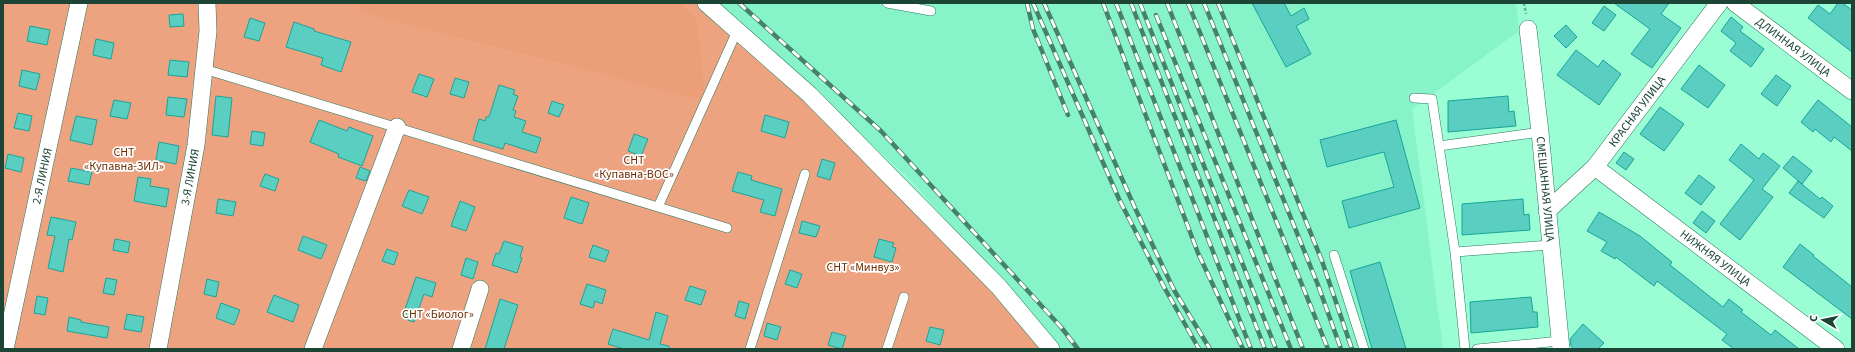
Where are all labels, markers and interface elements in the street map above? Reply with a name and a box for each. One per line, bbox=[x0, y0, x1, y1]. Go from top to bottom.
street label: ДЛИННАЯ УЛИЦА bbox=[1752, 13, 1835, 81]
street label: КРАСНАЯ УЛИЦА bbox=[1605, 72, 1670, 151]
street label: СМЕШАННАЯ УЛИЦА bbox=[1531, 136, 1559, 243]
park label: СНТ «Купавна-ЗИЛ» bbox=[84, 144, 164, 175]
street label: 2-Я ЛИНИЯ bbox=[28, 146, 57, 206]
street label: 3-Я ЛИНИЯ bbox=[177, 147, 204, 207]
park label: СНТ «Купавна-ВОС» bbox=[594, 152, 674, 183]
street label: НИЖНЯЯ УЛИЦА bbox=[1676, 226, 1755, 291]
park label: СНТ «Минвуз» bbox=[826, 259, 900, 276]
north arrow bbox=[1803, 300, 1843, 340]
park label: СНТ «Биолог» bbox=[402, 306, 474, 323]
text: С bbox=[1806, 314, 1822, 323]

